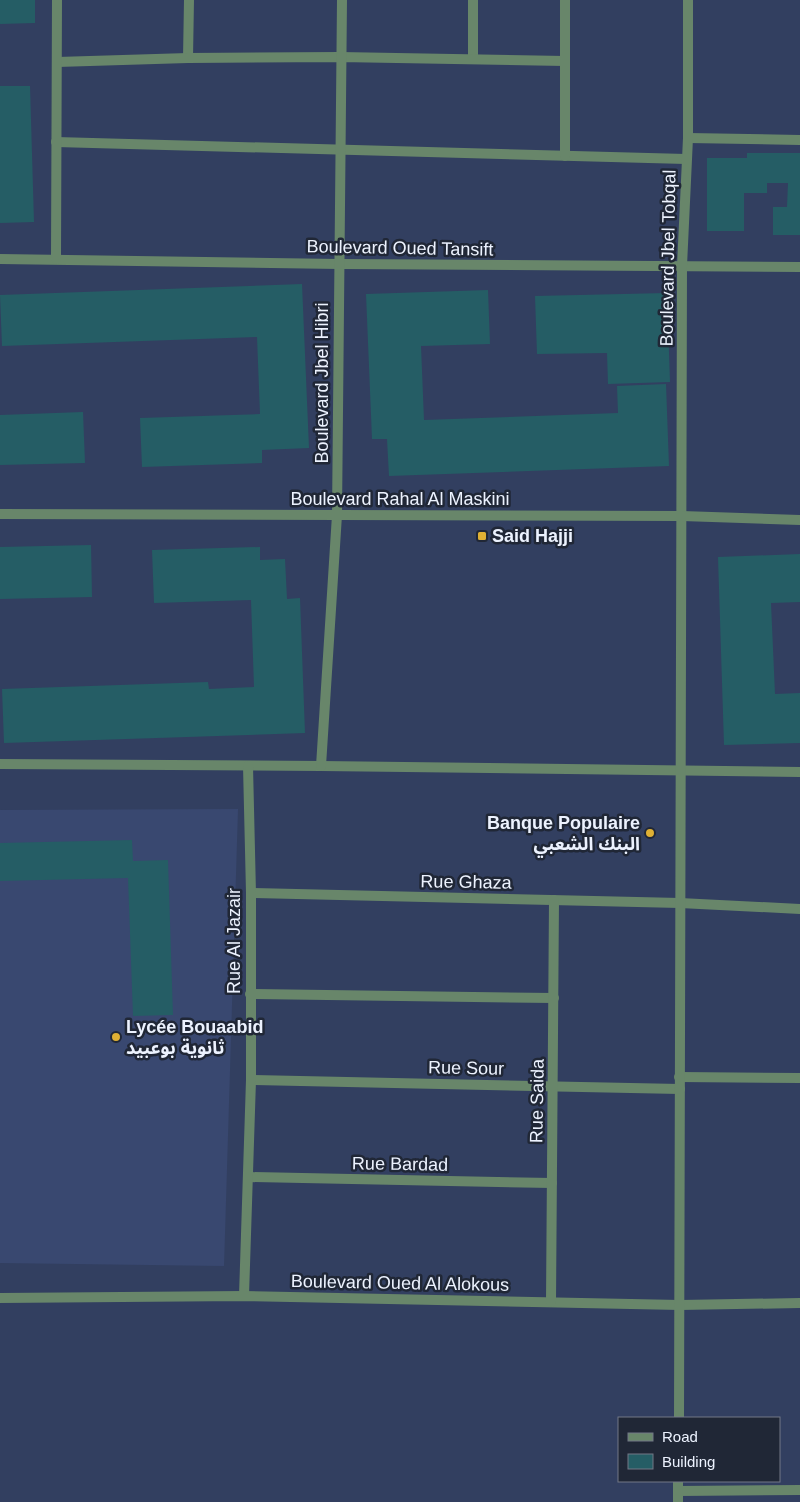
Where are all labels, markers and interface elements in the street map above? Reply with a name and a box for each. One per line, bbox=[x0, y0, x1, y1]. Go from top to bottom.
street label: Boulevard Jbel Tobqal bbox=[656, 169, 680, 347]
street label: Boulevard Oued Tansift bbox=[306, 236, 494, 260]
street label: Boulevard Jbel Hibri bbox=[312, 302, 332, 464]
street label: Boulevard Rahal Al Maskini bbox=[290, 489, 510, 509]
place label: Said Hajji bbox=[492, 526, 573, 546]
marker: Said Hajji bbox=[476, 530, 488, 542]
place label: Banque Populaire البنك الشعبي bbox=[487, 813, 640, 858]
marker: Banque Populaire البنك الشعبي bbox=[644, 827, 656, 839]
street label: Rue Ghaza bbox=[420, 871, 513, 893]
street label: Rue Al Jazair bbox=[224, 888, 244, 994]
place label: Lycée Bouaabid ثانوية بوعبيد bbox=[126, 1017, 263, 1058]
marker: Lycée Bouaabid ثانوية بوعبيد bbox=[110, 1031, 122, 1043]
street label: Rue Sour bbox=[428, 1057, 504, 1079]
street label: Rue Saida bbox=[526, 1058, 548, 1143]
street label: Rue Bardad bbox=[352, 1153, 448, 1175]
street label: Boulevard Oued Al Alokous bbox=[291, 1271, 509, 1295]
legend bbox=[618, 1417, 780, 1482]
text: Road bbox=[662, 1428, 698, 1445]
text: Building bbox=[662, 1453, 715, 1470]

